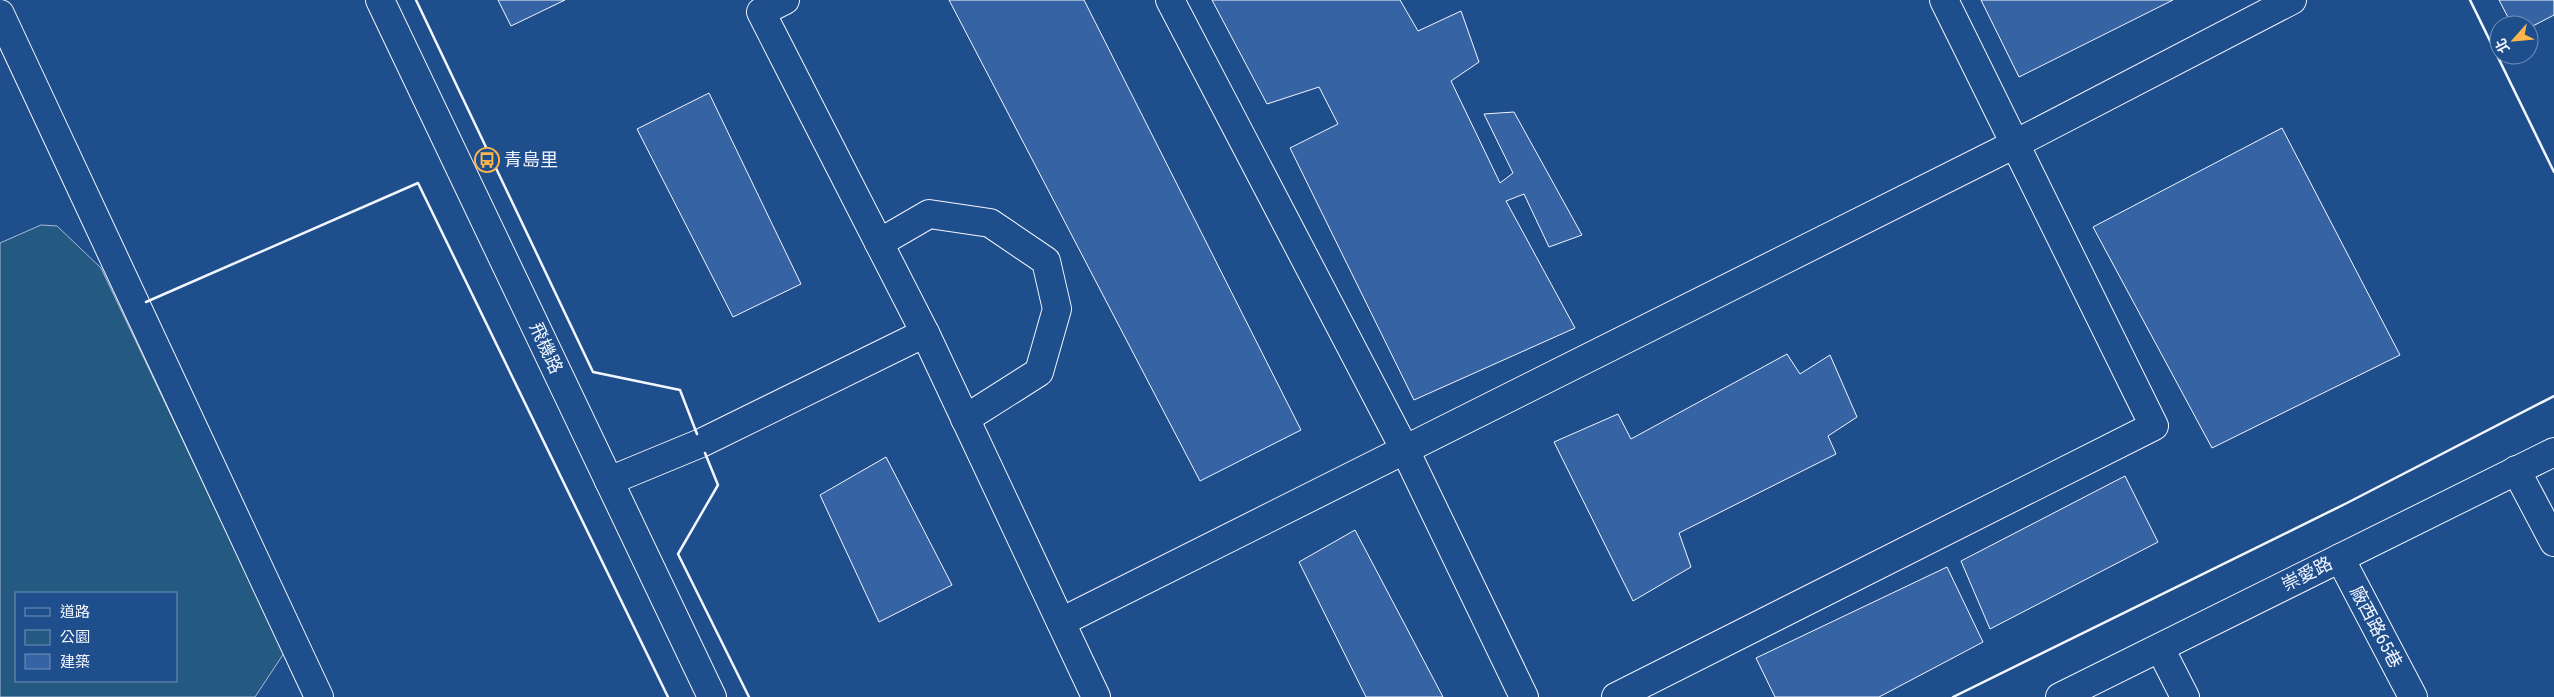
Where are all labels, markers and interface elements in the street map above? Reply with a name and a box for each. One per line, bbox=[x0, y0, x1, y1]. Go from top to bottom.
north arrow bbox=[2489, 15, 2539, 65]
text: 北 bbox=[2492, 36, 2513, 56]
bus stop icon: 青島里 bbox=[474, 147, 500, 173]
place label: 青島里 bbox=[504, 149, 558, 170]
street label: 飛機路 bbox=[526, 319, 567, 377]
street label: 崇愛路 bbox=[2278, 552, 2336, 595]
street label: 廠西路65巷 bbox=[2346, 582, 2407, 671]
legend bbox=[15, 592, 178, 682]
text: 道路 bbox=[60, 603, 90, 621]
text: 公園 bbox=[60, 628, 90, 646]
text: 建築 bbox=[60, 653, 90, 671]

